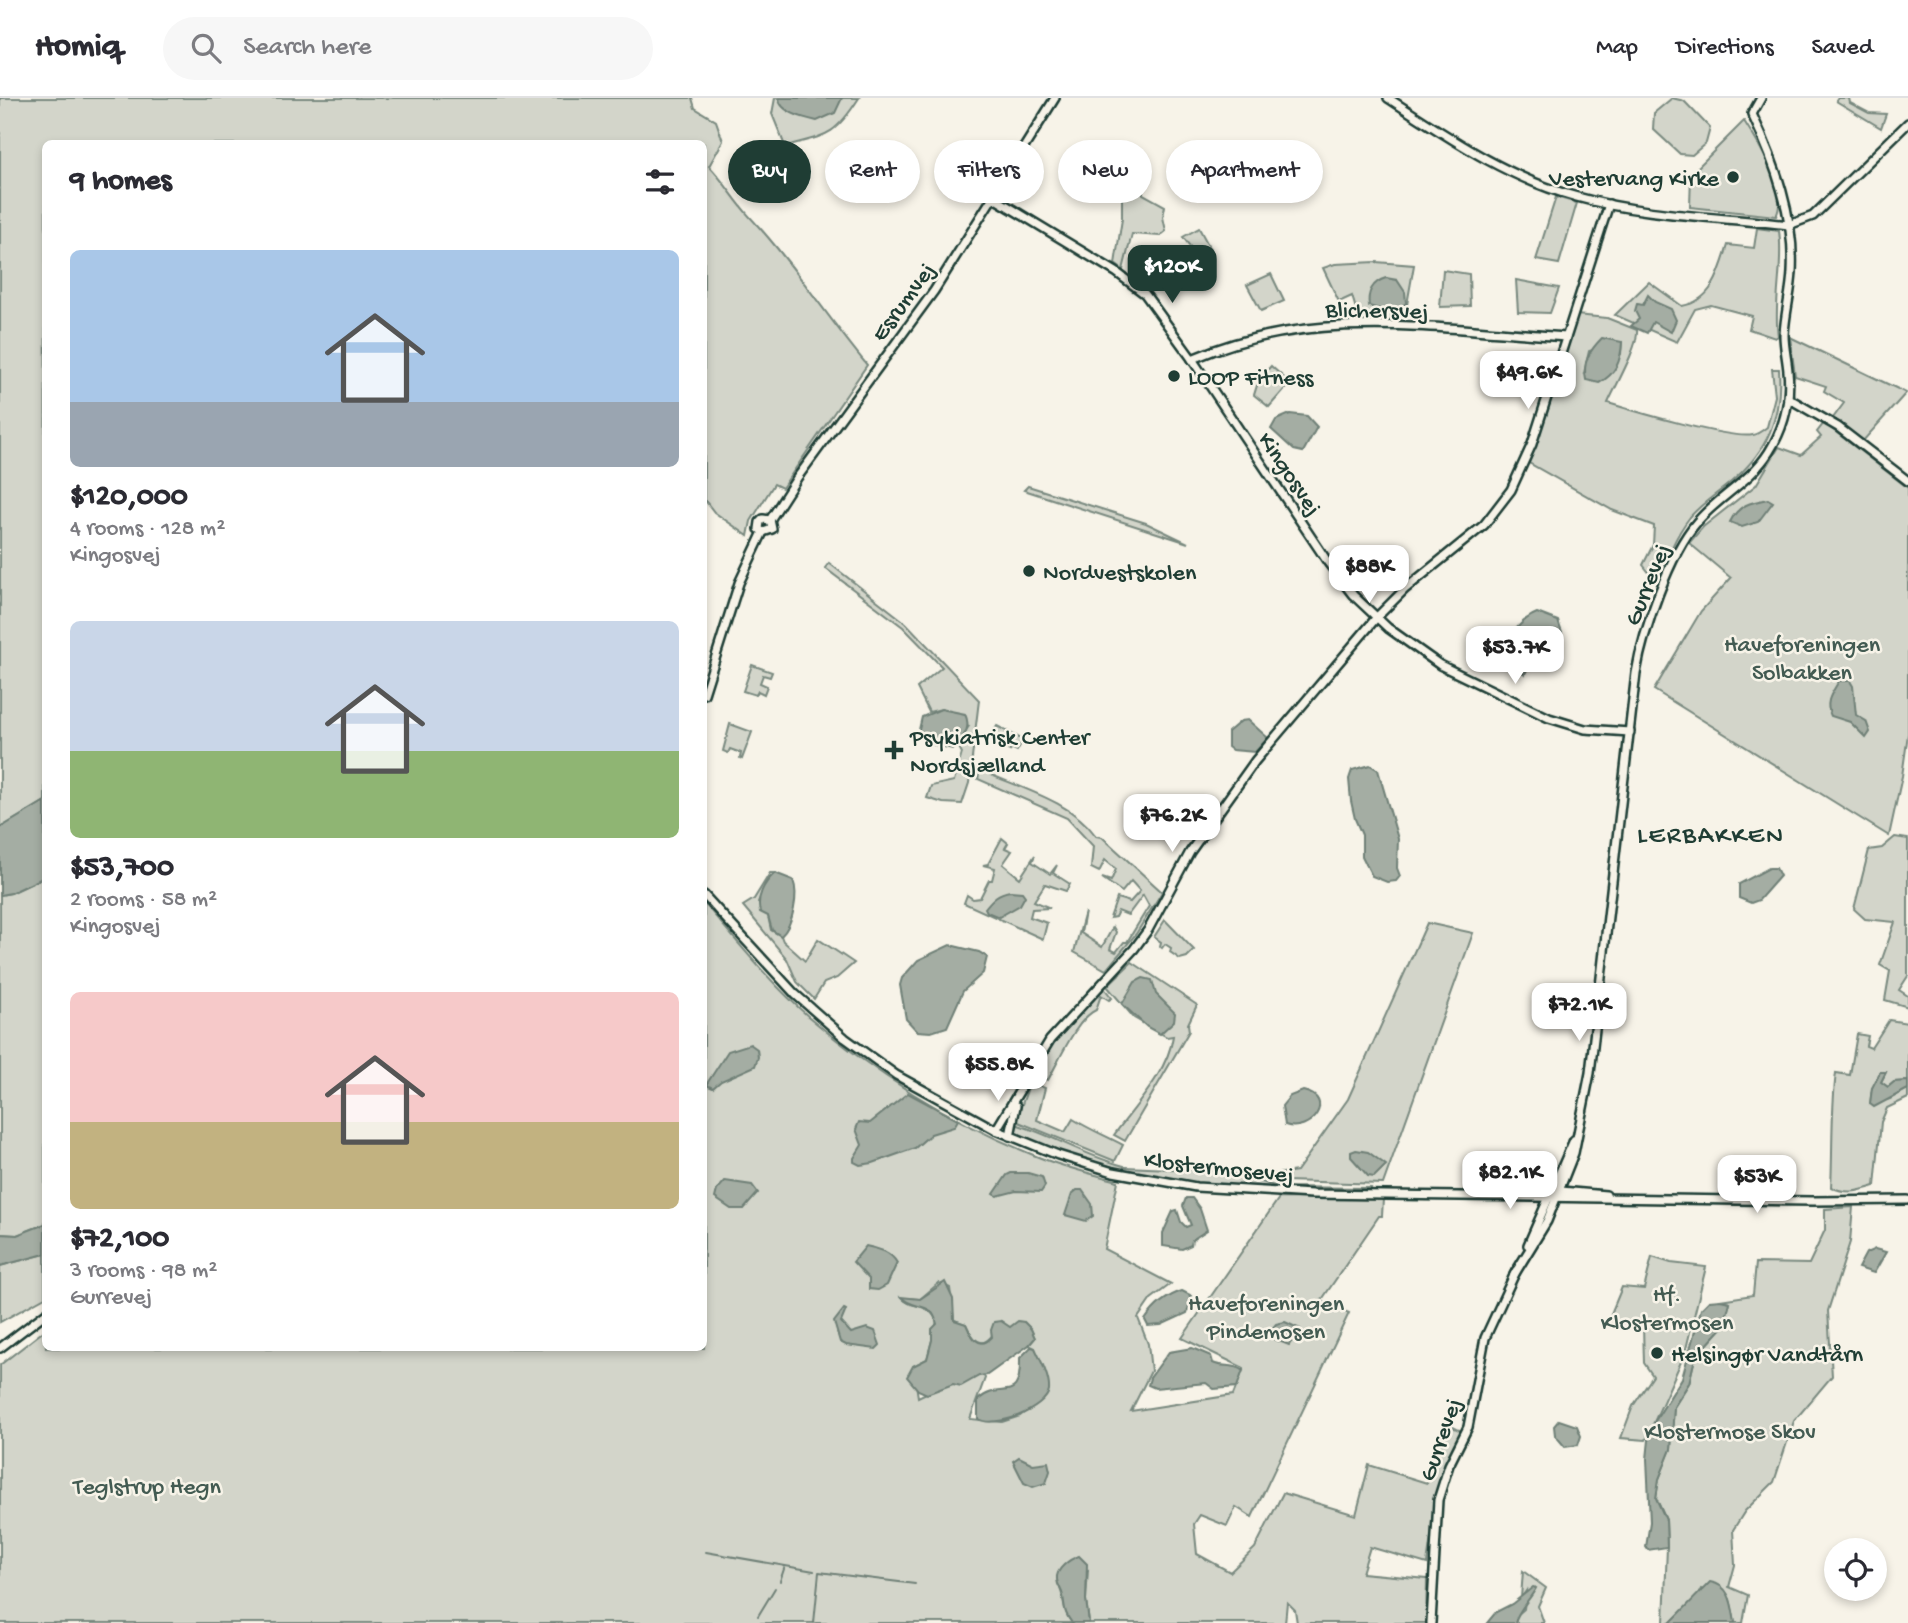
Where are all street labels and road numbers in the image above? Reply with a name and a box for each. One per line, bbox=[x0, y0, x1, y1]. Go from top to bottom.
street label: Esrumvej bbox=[866, 258, 943, 348]
street label: Blichersvej bbox=[1324, 297, 1429, 328]
street label: Kingosvej bbox=[1250, 428, 1327, 522]
street label: Gurrevej bbox=[1620, 540, 1679, 630]
street label: Klostermosevej bbox=[1142, 1147, 1295, 1192]
street label: Gurrevej bbox=[1415, 1395, 1470, 1485]

